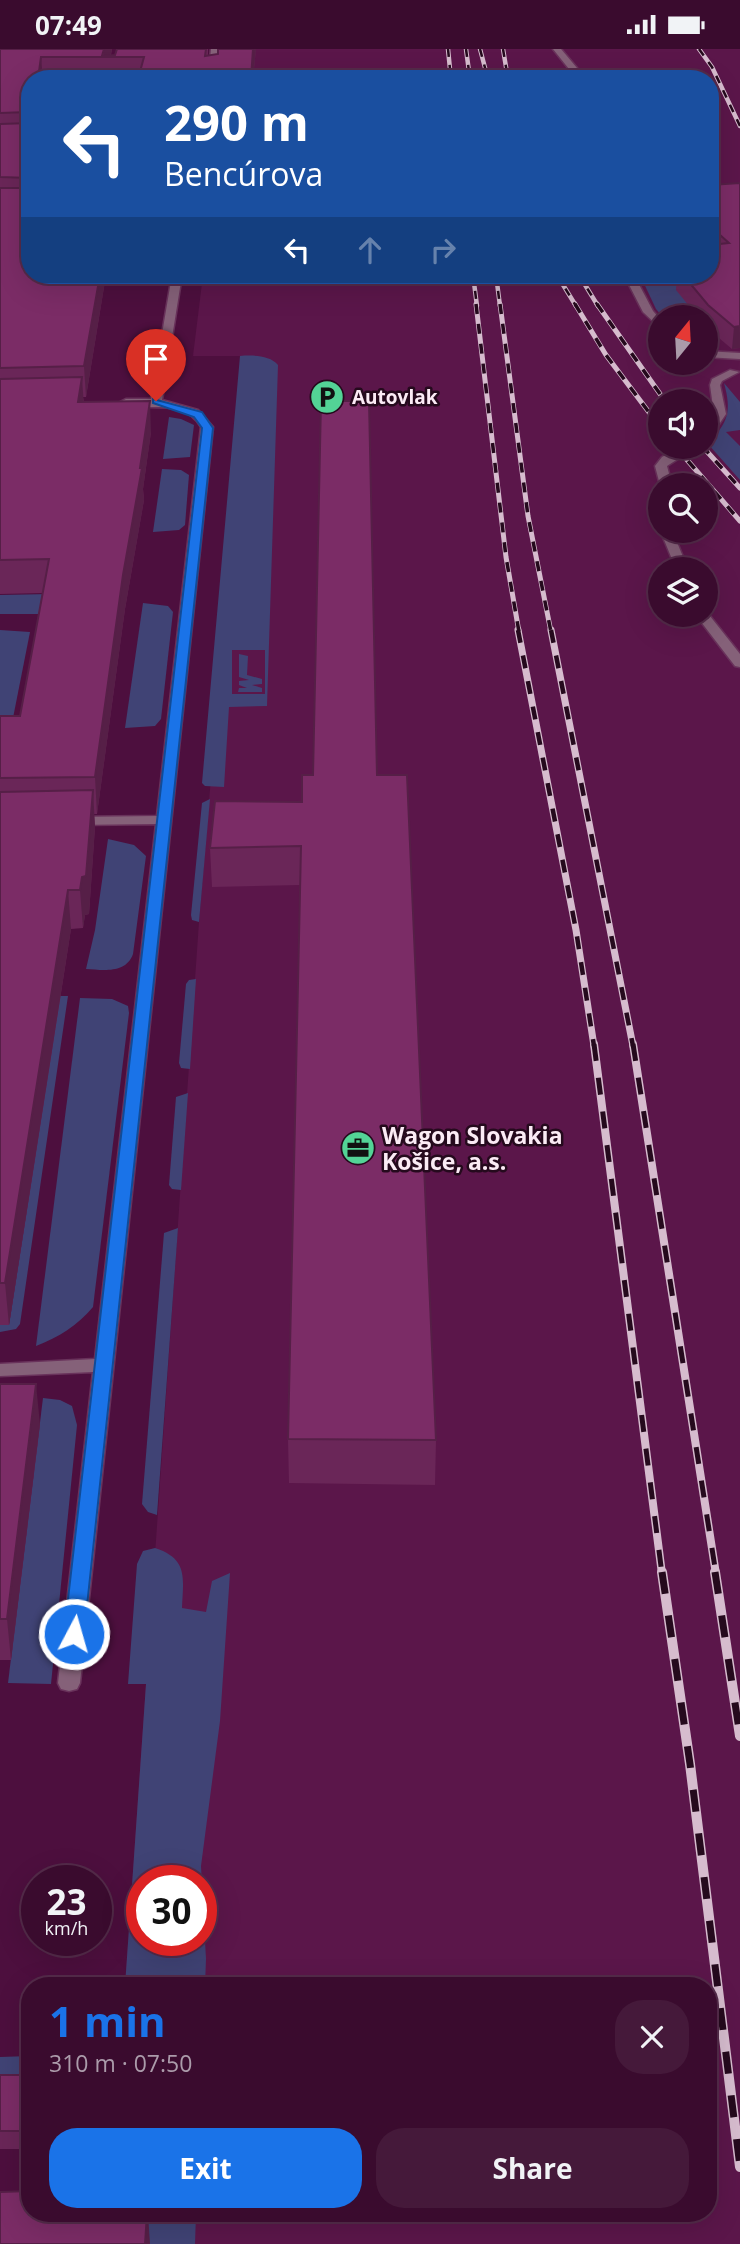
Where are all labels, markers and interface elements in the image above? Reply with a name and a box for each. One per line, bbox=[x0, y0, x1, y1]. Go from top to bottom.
text: 07:49 bbox=[35, 7, 102, 43]
text: 290 m bbox=[164, 89, 309, 155]
icon: left bbox=[49, 98, 140, 189]
text: Bencúrova bbox=[164, 152, 323, 195]
icon: left bbox=[278, 231, 316, 269]
icon: ahead bbox=[351, 231, 389, 269]
icon: right bbox=[424, 231, 462, 269]
north arrow bbox=[648, 305, 718, 375]
map controls bbox=[648, 305, 718, 627]
pin bbox=[126, 329, 186, 401]
icon: arrive bbox=[137, 340, 175, 378]
parking icon: Autovlak bbox=[308, 378, 346, 416]
place label: Autovlak bbox=[352, 384, 438, 410]
button: sound bbox=[648, 389, 718, 459]
button: search bbox=[648, 473, 718, 543]
button: layers bbox=[648, 557, 718, 627]
place label: Wagon Slovakia Košice, a.s. bbox=[382, 1119, 563, 1177]
office icon: Wagon Slovakia Košice, a.s. bbox=[339, 1129, 377, 1167]
position arrow bbox=[37, 1597, 111, 1671]
speed limit sign: 30 bbox=[126, 1865, 217, 1956]
text: 23 bbox=[46, 1878, 87, 1925]
text: km/h bbox=[45, 1916, 88, 1940]
text: 1 min bbox=[49, 1992, 166, 2049]
button: close bbox=[615, 2000, 689, 2074]
text: 310 m · 07:50 bbox=[49, 2047, 192, 2079]
button: Exit bbox=[49, 2128, 362, 2208]
button: Share bbox=[376, 2128, 689, 2208]

